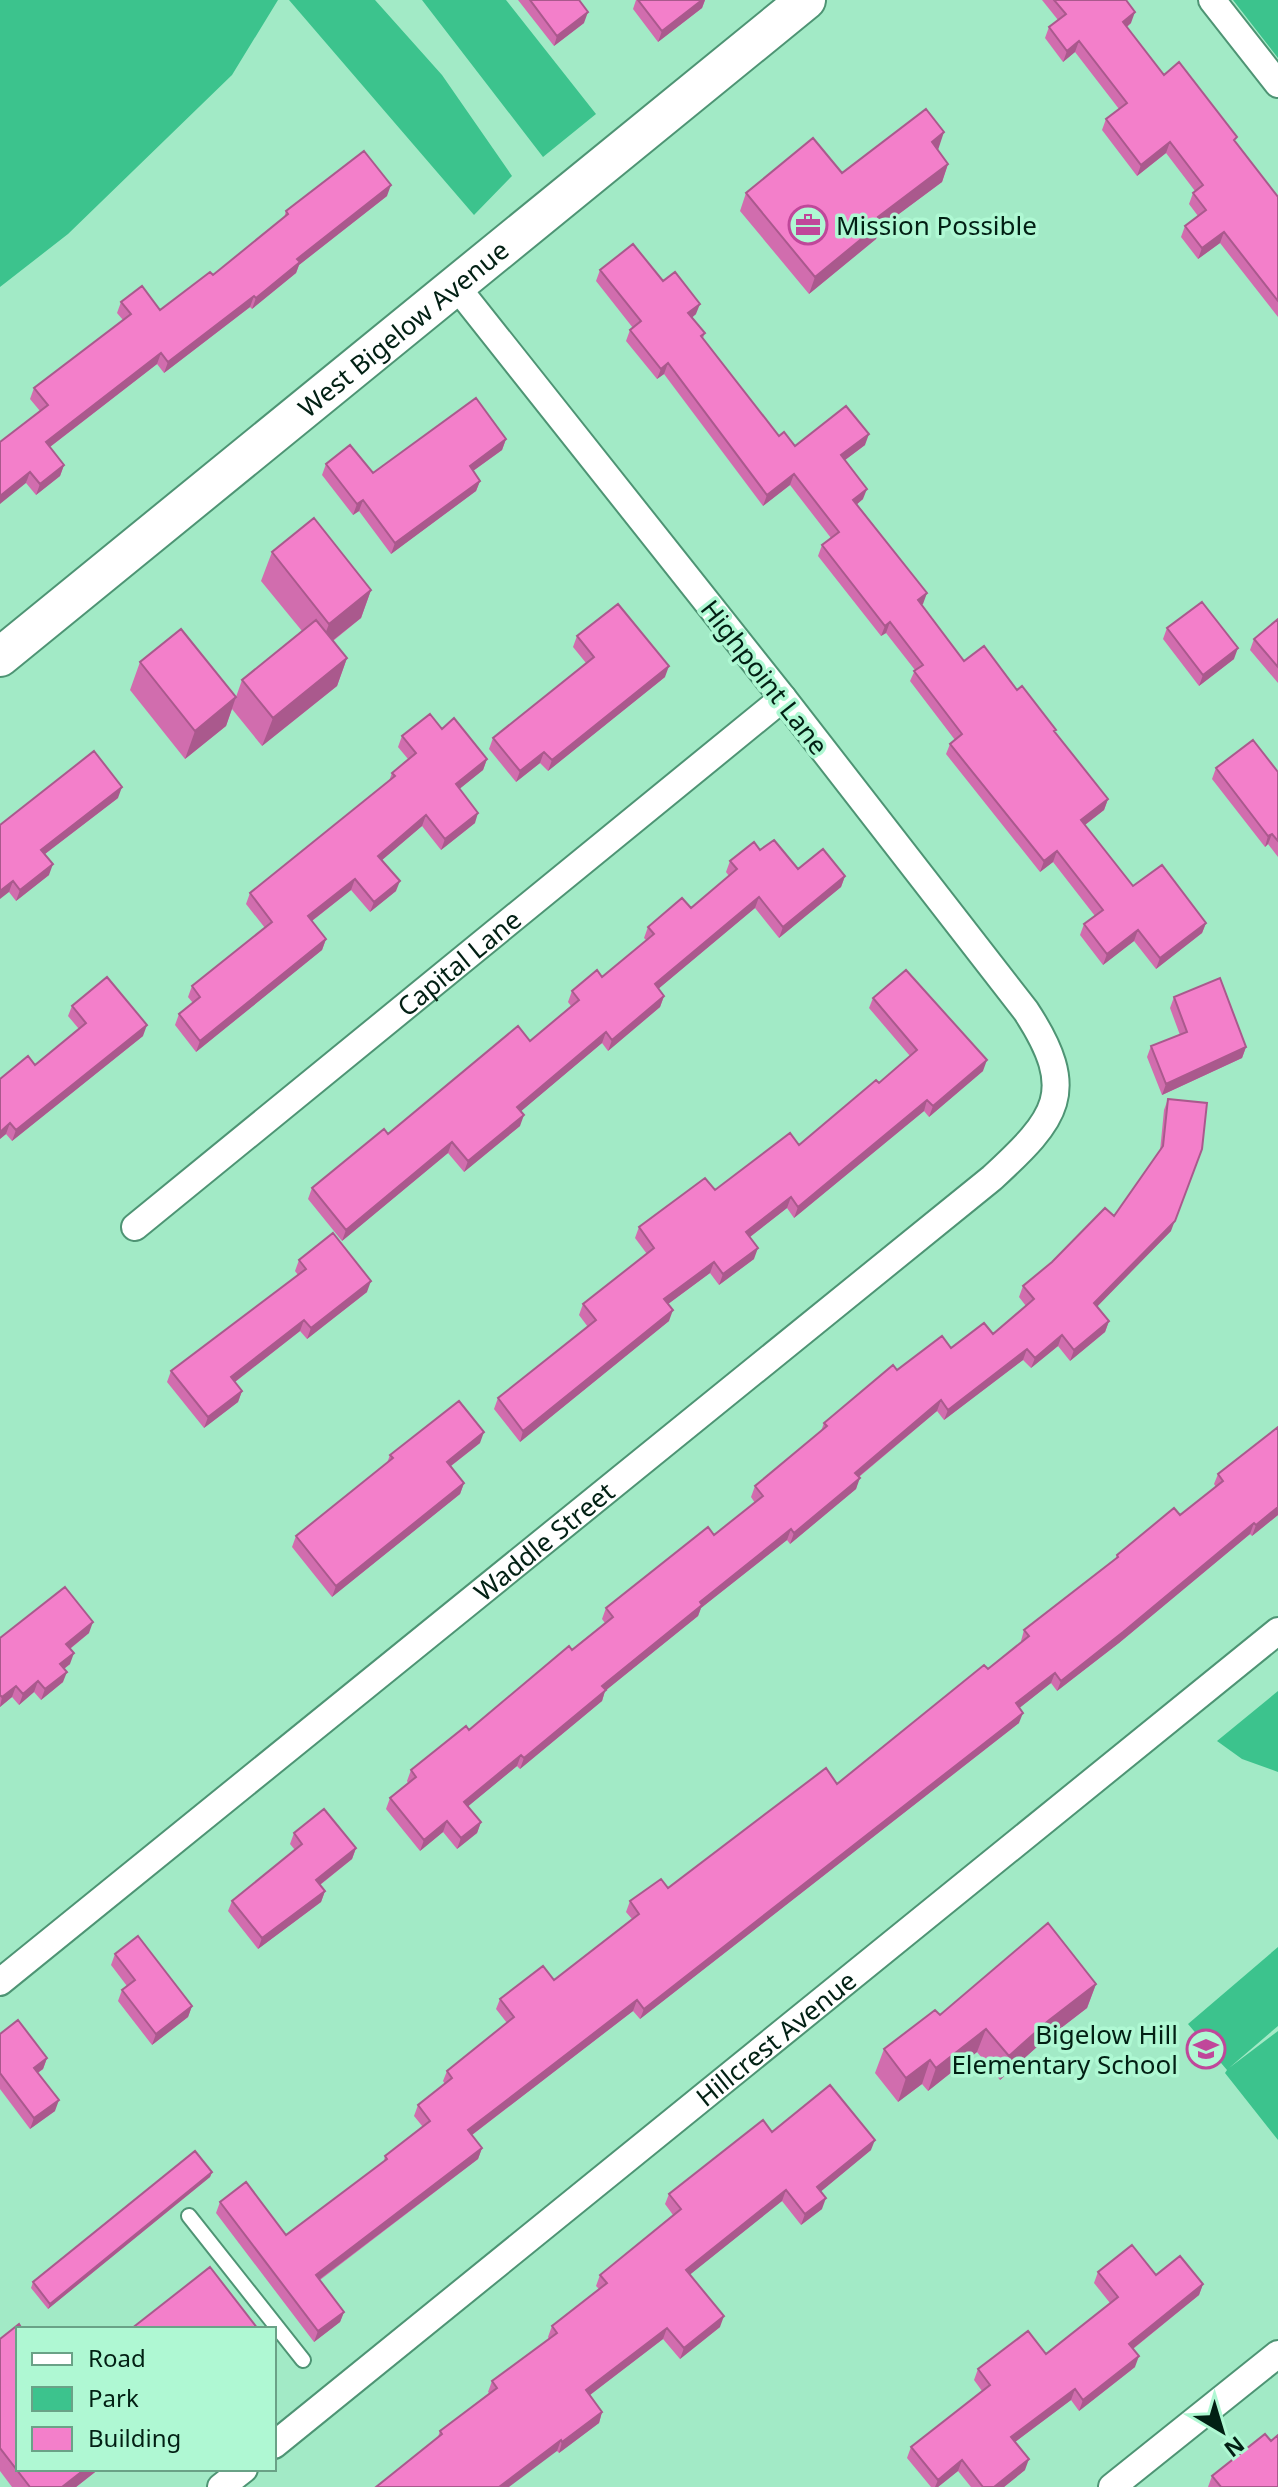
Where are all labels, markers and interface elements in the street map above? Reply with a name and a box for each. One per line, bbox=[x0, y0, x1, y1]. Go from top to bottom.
office icon: Mission Possible bbox=[787, 204, 829, 246]
place label: Mission Possible bbox=[836, 207, 1037, 243]
street label: West Bigelow Avenue bbox=[290, 232, 516, 425]
street label: Highpoint Lane bbox=[693, 592, 837, 762]
street label: Capital Lane bbox=[389, 901, 528, 1024]
street label: Waddle Street bbox=[466, 1473, 622, 1609]
street label: Hillcrest Avenue bbox=[688, 1962, 864, 2114]
place label: Bigelow Hill Elementary School bbox=[951, 2016, 1178, 2082]
school or university icon: Bigelow Hill Elementary School bbox=[1185, 2028, 1227, 2070]
legend bbox=[16, 2327, 276, 2471]
text: Road bbox=[88, 2341, 146, 2374]
text: Park bbox=[88, 2381, 139, 2414]
north arrow bbox=[1182, 2391, 1262, 2471]
text: Building bbox=[88, 2421, 181, 2454]
text: N bbox=[1219, 2430, 1251, 2465]

